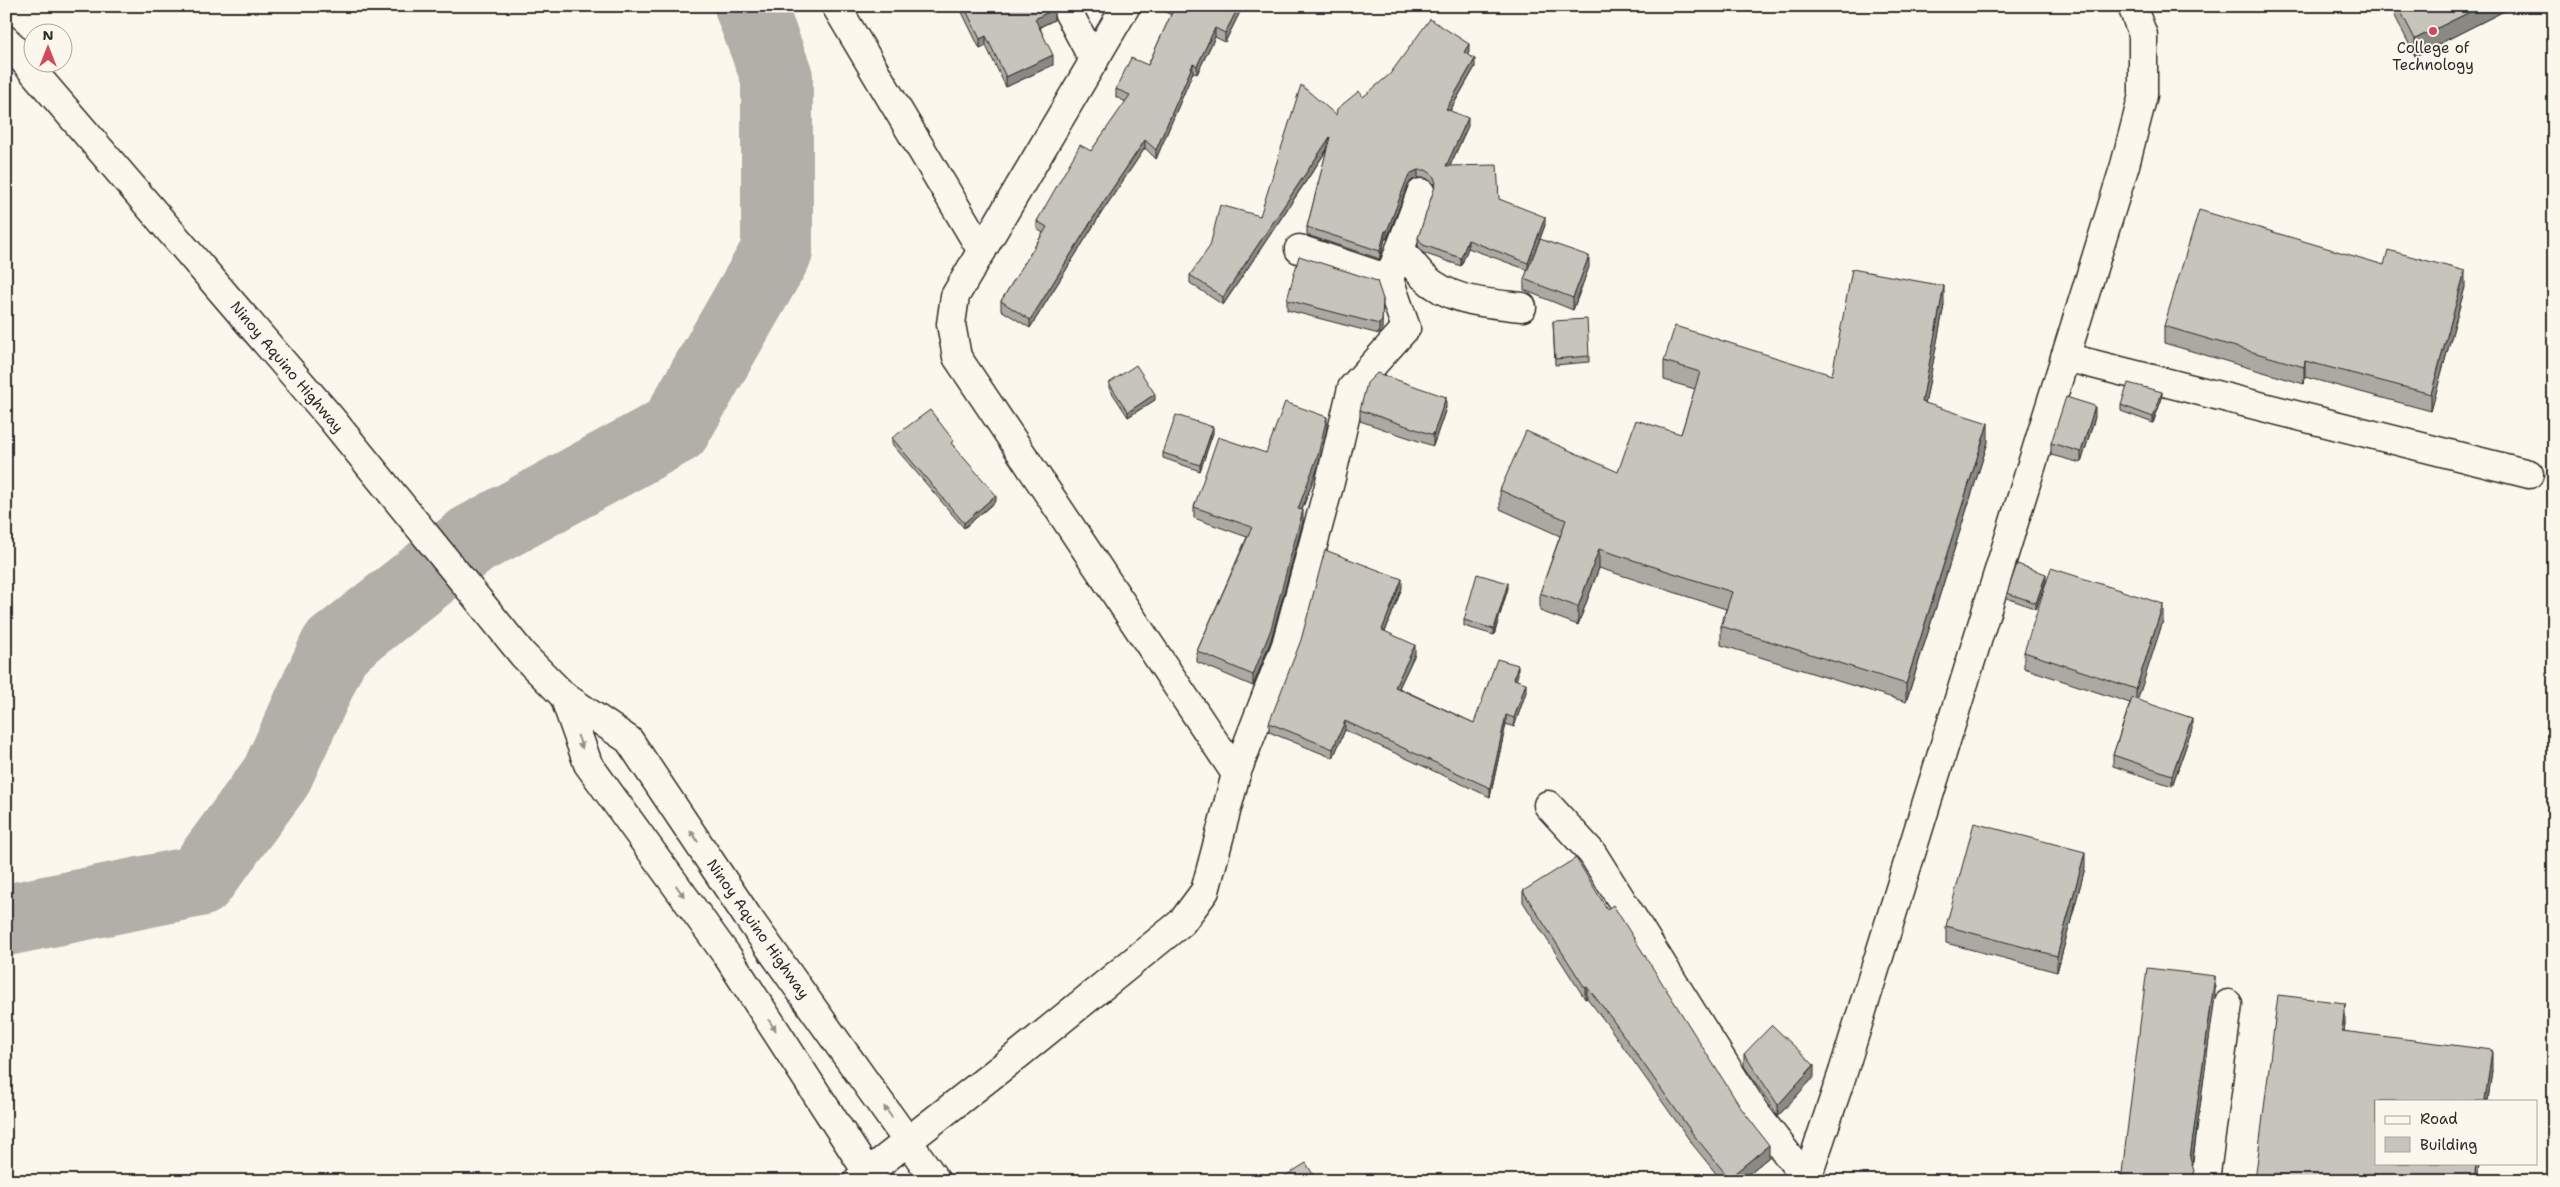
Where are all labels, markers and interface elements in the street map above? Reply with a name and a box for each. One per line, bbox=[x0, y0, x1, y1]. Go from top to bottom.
north arrow bbox=[22, 22, 72, 72]
marker: College of Technology bbox=[2427, 25, 2439, 37]
text: N bbox=[42, 26, 54, 44]
place label: College of Technology bbox=[2392, 38, 2474, 75]
street label: Ninoy Aquino Highway bbox=[226, 297, 348, 437]
one-way arrow bbox=[576, 735, 584, 750]
one-way arrow bbox=[689, 829, 699, 843]
street label: Ninoy Aquino Highway bbox=[702, 855, 814, 1003]
one-way arrow bbox=[675, 884, 685, 898]
one-way arrow bbox=[767, 1018, 776, 1032]
legend bbox=[2375, 1100, 2538, 1164]
one-way arrow bbox=[883, 1105, 893, 1119]
text: Road bbox=[2420, 1109, 2458, 1129]
text: Building bbox=[2420, 1135, 2477, 1155]

